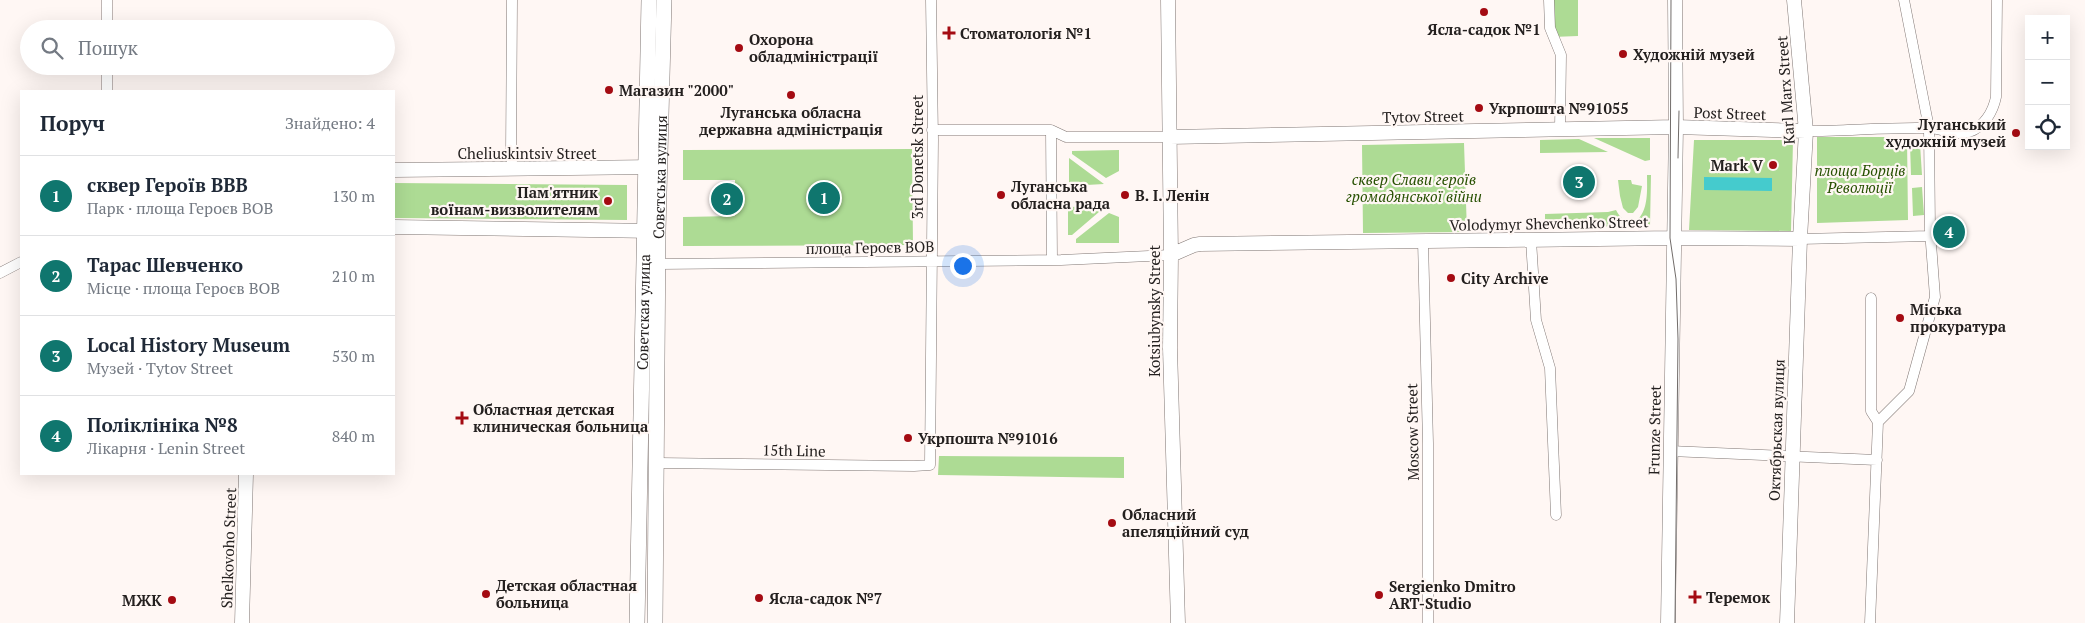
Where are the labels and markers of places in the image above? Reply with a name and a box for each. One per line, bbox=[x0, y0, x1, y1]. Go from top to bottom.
marker: Ясла-садок №1 bbox=[1478, 6, 1490, 18]
place label: Ясла-садок №1 bbox=[1427, 19, 1541, 39]
place label: Стоматологія №1 bbox=[960, 23, 1092, 43]
marker: Стоматологія №1 bbox=[942, 26, 956, 40]
place label: Охорона обладміністрації bbox=[749, 29, 878, 66]
marker: Охорона обладміністрації bbox=[733, 42, 745, 54]
place label: Художній музей bbox=[1633, 44, 1755, 64]
marker: Художній музей bbox=[1617, 48, 1629, 60]
place label: Магазин "2000" bbox=[619, 80, 734, 100]
marker: Магазин "2000" bbox=[603, 84, 615, 96]
marker: Луганська обласна державна адміністрація bbox=[785, 89, 797, 101]
place label: Укрпошта №91055 bbox=[1489, 98, 1629, 118]
place label: Луганська обласна державна адміністрація bbox=[699, 102, 883, 139]
marker: Укрпошта №91055 bbox=[1473, 102, 1485, 114]
place label: Луганський художній музей bbox=[1886, 114, 2006, 151]
marker: Луганський художній музей bbox=[2010, 127, 2022, 139]
place label: Mark V bbox=[1711, 155, 1764, 175]
marker: Mark V bbox=[1767, 159, 1779, 171]
pin: 3 bbox=[1563, 163, 1595, 201]
place label: Луганська обласна рада bbox=[1010, 176, 1111, 213]
pin: 1 bbox=[808, 179, 840, 217]
pin: 2 bbox=[711, 180, 743, 218]
place label: Пам'ятник воїнам-визволителям bbox=[431, 182, 598, 219]
place label: В. І. Ленін bbox=[1135, 185, 1210, 205]
marker: Луганська обласна рада bbox=[995, 189, 1007, 201]
marker: В. І. Ленін bbox=[1119, 189, 1131, 201]
marker: Пам'ятник воїнам-визволителям bbox=[602, 195, 614, 207]
pin: 4 bbox=[1933, 213, 1965, 251]
place label: City Archive bbox=[1461, 268, 1549, 288]
marker: City Archive bbox=[1445, 272, 1457, 284]
place label: Міська прокуратура bbox=[1910, 299, 2007, 336]
marker: Міська прокуратура bbox=[1894, 312, 1906, 324]
place label: Областная детская клиническая больница bbox=[473, 399, 649, 436]
marker: Областная детская клиническая больница bbox=[455, 411, 469, 425]
place label: Укрпошта №91016 bbox=[918, 428, 1058, 448]
marker: Укрпошта №91016 bbox=[902, 432, 914, 444]
place label: Обласний апеляційний суд bbox=[1122, 504, 1249, 541]
marker: Обласний апеляційний суд bbox=[1106, 517, 1118, 529]
place label: Детская областная больница bbox=[496, 575, 637, 612]
place label: Sergienko Dmitro ART-Studio bbox=[1389, 576, 1516, 613]
place label: Теремок bbox=[1706, 587, 1770, 607]
marker: Детская областная больница bbox=[480, 588, 492, 600]
place label: Ясла-садок №7 bbox=[769, 588, 882, 608]
marker: Sergienko Dmitro ART-Studio bbox=[1373, 589, 1385, 601]
place label: МЖК bbox=[122, 590, 162, 610]
marker: Теремок bbox=[1688, 590, 1702, 604]
marker: Ясла-садок №7 bbox=[753, 592, 765, 604]
marker: МЖК bbox=[166, 594, 178, 606]

